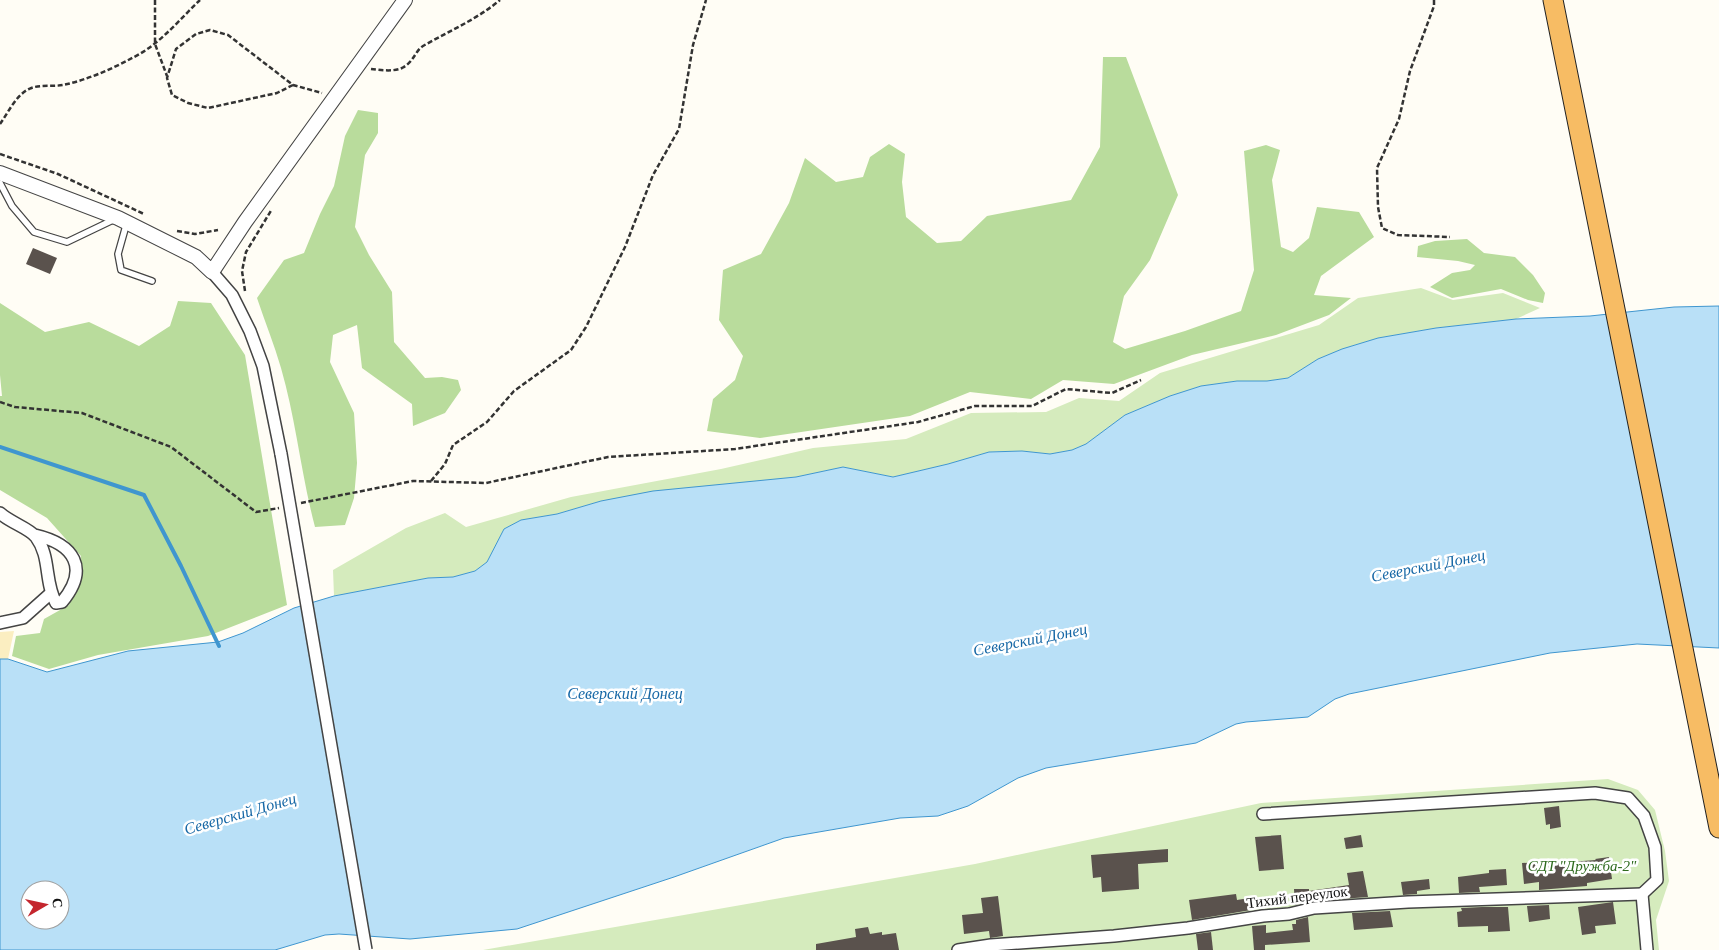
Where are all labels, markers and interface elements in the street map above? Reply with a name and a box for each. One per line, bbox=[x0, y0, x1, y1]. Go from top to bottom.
water label: Северский Донец bbox=[1370, 546, 1487, 586]
water label: Северский Донец bbox=[972, 620, 1089, 660]
water label: Северский Донец bbox=[567, 685, 683, 703]
water label: Северский Донец bbox=[182, 789, 298, 839]
park label: СДТ "Дружба-2" bbox=[1528, 858, 1637, 874]
north arrow bbox=[20, 880, 70, 930]
street label: Тихий переулок bbox=[1246, 883, 1349, 911]
text: С bbox=[49, 897, 66, 909]

